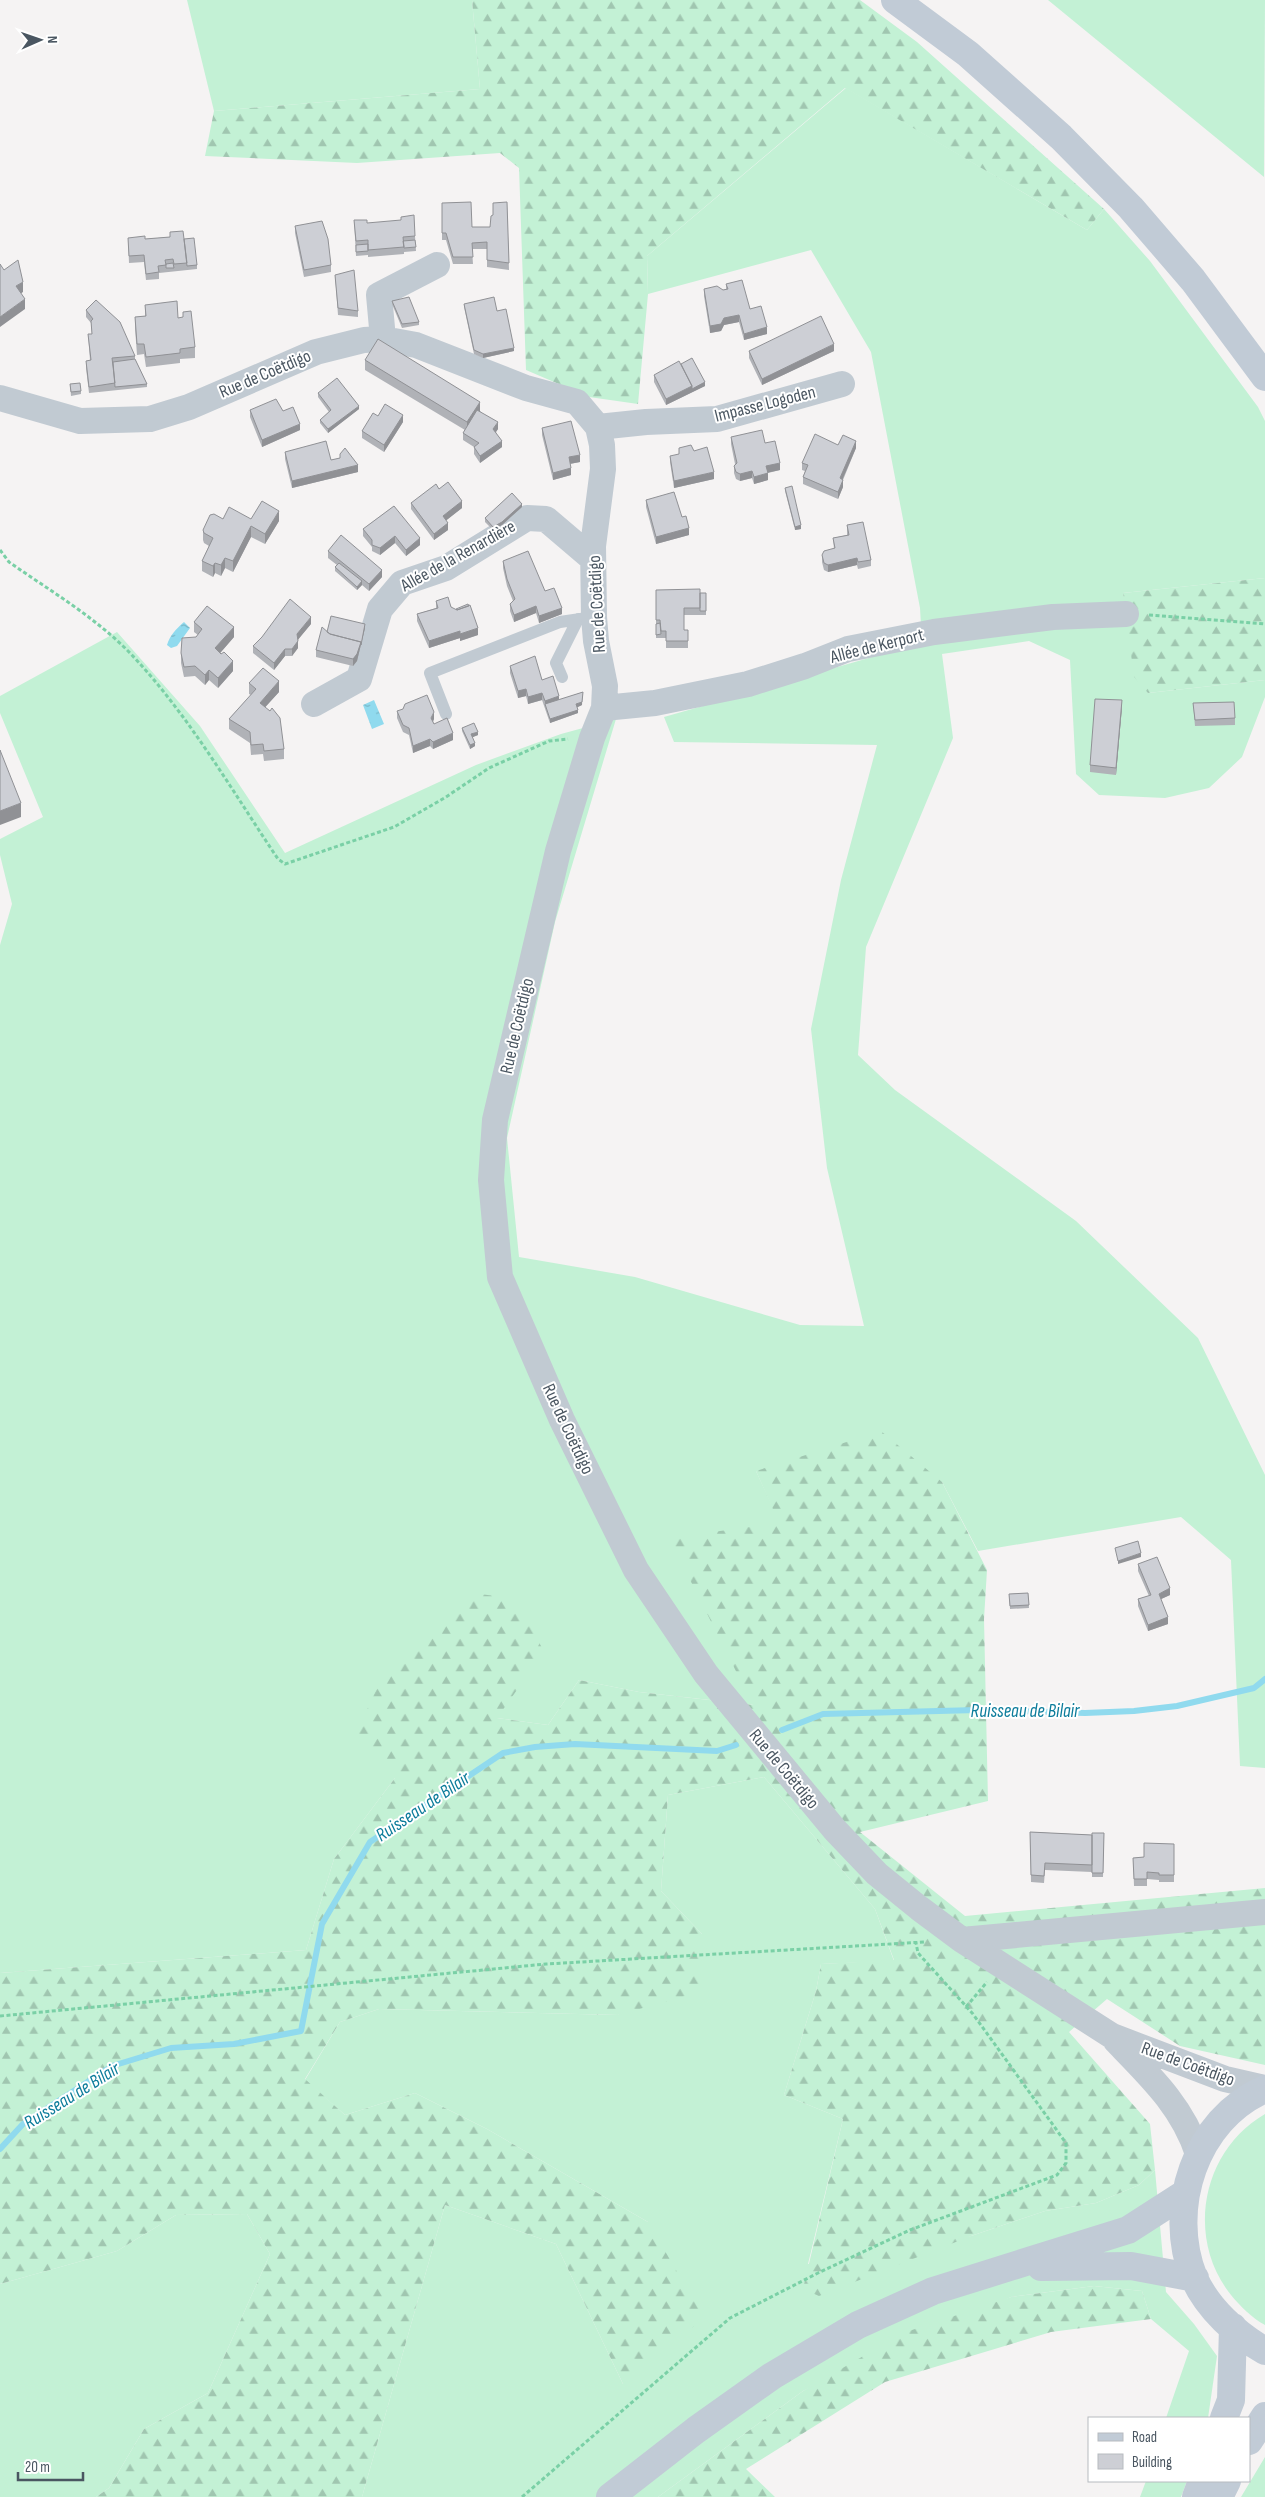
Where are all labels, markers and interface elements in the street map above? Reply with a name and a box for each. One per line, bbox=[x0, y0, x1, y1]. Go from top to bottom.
north arrow bbox=[15, 15, 65, 65]
text: N bbox=[44, 36, 61, 44]
street label: Rue de Coëtdigo bbox=[216, 345, 314, 403]
street label: Impasse Logoden bbox=[712, 381, 818, 427]
street label: Allée de la Renardière bbox=[396, 516, 519, 597]
street label: Rue de Coëtdigo bbox=[584, 555, 610, 653]
street label: Allée de Kerport bbox=[827, 624, 926, 668]
street label: Rue de Coëtdigo bbox=[496, 976, 538, 1076]
street label: Rue de Coëtdigo bbox=[538, 1380, 598, 1478]
water label: Ruisseau de Bilair bbox=[971, 1700, 1080, 1723]
street label: Rue de Coëtdigo bbox=[745, 1725, 823, 1813]
water label: Ruisseau de Bilair bbox=[371, 1767, 475, 1847]
street label: Rue de Coëtdigo bbox=[1139, 2037, 1237, 2091]
water label: Ruisseau de Bilair bbox=[20, 2057, 125, 2135]
legend bbox=[1088, 2417, 1250, 2482]
text: Road bbox=[1132, 2428, 1157, 2447]
scale bar bbox=[18, 2450, 82, 2482]
text: Building bbox=[1132, 2453, 1172, 2472]
text: 20 m bbox=[25, 2458, 50, 2477]

